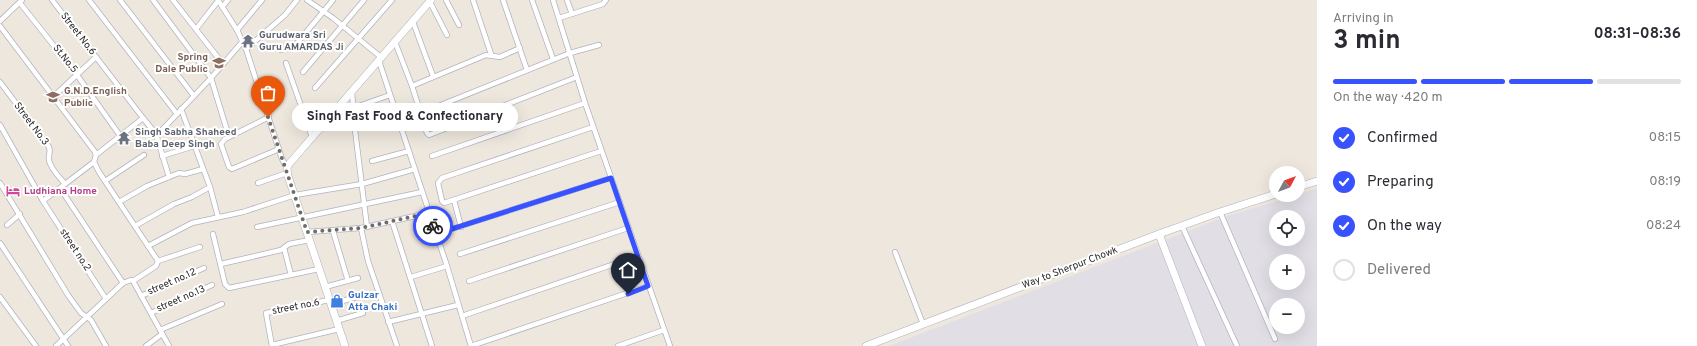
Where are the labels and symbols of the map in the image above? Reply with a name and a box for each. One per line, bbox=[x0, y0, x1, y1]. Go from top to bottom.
street label: Street No.6 bbox=[57, 10, 99, 58]
place label: Gurudwara Sri Guru AMARDAS Ji bbox=[259, 29, 344, 54]
temple icon: Gurudwara Sri Guru AMARDAS Ji bbox=[240, 33, 256, 49]
street label: St.No.5 bbox=[50, 42, 80, 76]
place label: Spring Dale Public bbox=[155, 51, 208, 76]
school or university icon: Spring Dale Public bbox=[211, 55, 227, 71]
pin bbox=[251, 76, 285, 117]
place label: G.N.D.English Public bbox=[64, 85, 127, 110]
school or university icon: G.N.D.English Public bbox=[45, 89, 61, 105]
street label: Street No.3 bbox=[11, 100, 51, 148]
callout: Singh Fast Food & Confectionary bbox=[292, 103, 518, 131]
place label: Singh Sabha Shaheed Baba Deep Singh bbox=[135, 126, 236, 151]
temple icon: Singh Sabha Shaheed Baba Deep Singh bbox=[116, 130, 132, 146]
north arrow bbox=[1269, 166, 1305, 202]
hotel icon: Ludhiana Home bbox=[5, 183, 21, 199]
place label: Ludhiana Home bbox=[24, 185, 97, 198]
courier bbox=[413, 206, 453, 246]
street label: street no.2 bbox=[56, 226, 94, 274]
street label: Way to Sherpur Chowk bbox=[1020, 244, 1120, 292]
pin bbox=[611, 253, 645, 294]
street label: street no.12 bbox=[146, 265, 198, 299]
street label: street no.13 bbox=[155, 283, 207, 315]
place label: Gulzar Atta Chaki bbox=[348, 289, 397, 314]
shop icon: Gulzar Atta Chaki bbox=[329, 293, 345, 309]
street label: street no.6 bbox=[271, 296, 321, 318]

